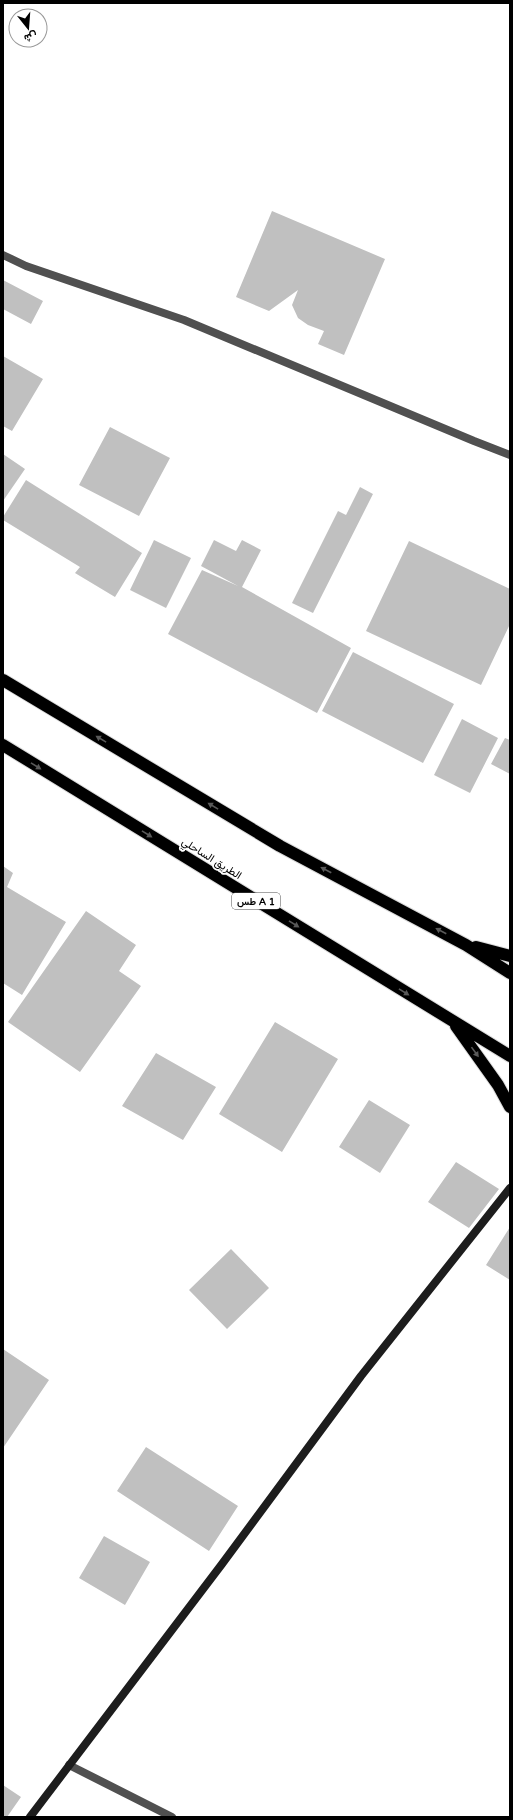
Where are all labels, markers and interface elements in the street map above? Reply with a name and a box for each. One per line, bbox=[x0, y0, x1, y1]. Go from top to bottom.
north arrow bbox=[8, 8, 48, 48]
text: ش bbox=[23, 29, 39, 45]
one-way arrow bbox=[95, 735, 107, 742]
one-way arrow bbox=[31, 762, 41, 770]
one-way arrow bbox=[207, 802, 219, 809]
one-way arrow bbox=[142, 830, 152, 838]
street label: الطريق الساحلي bbox=[178, 835, 244, 885]
one-way arrow bbox=[320, 867, 331, 874]
road number: طس A 1 bbox=[232, 893, 280, 909]
one-way arrow bbox=[289, 920, 299, 928]
one-way arrow bbox=[435, 928, 446, 934]
one-way arrow bbox=[399, 988, 409, 996]
one-way arrow bbox=[471, 1046, 479, 1057]

